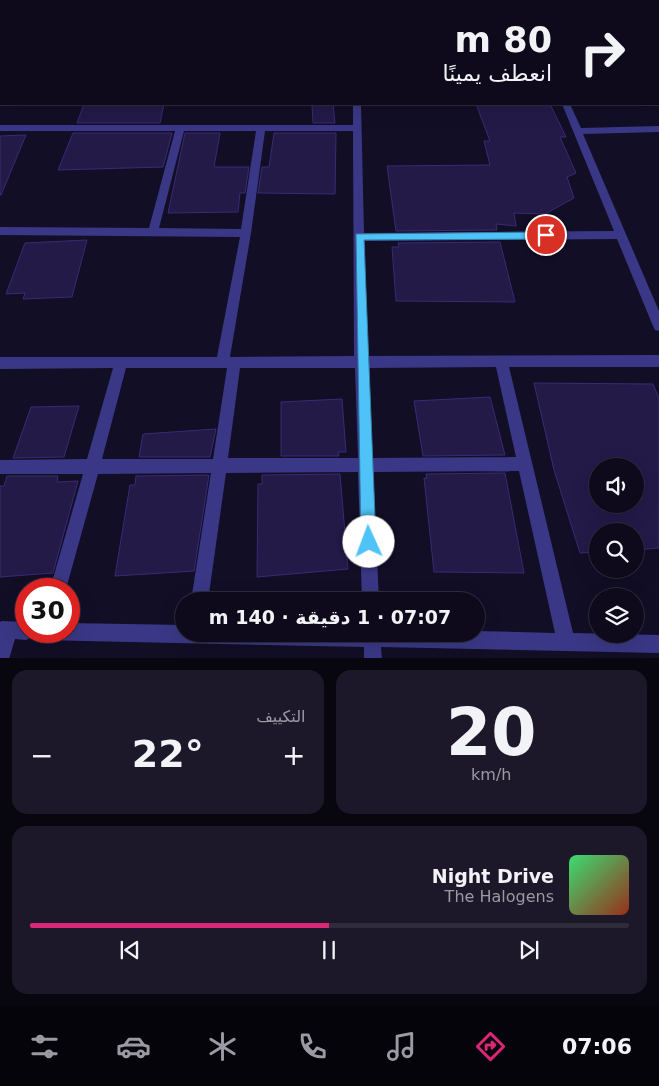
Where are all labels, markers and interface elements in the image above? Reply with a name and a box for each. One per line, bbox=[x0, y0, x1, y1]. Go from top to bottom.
text: 80 m bbox=[455, 20, 552, 60]
icon: right bbox=[570, 20, 635, 85]
text: انعطف يمينًا bbox=[443, 61, 552, 86]
pin bbox=[525, 214, 567, 256]
icon: arrive bbox=[532, 221, 560, 249]
map controls bbox=[589, 458, 644, 643]
button: sound bbox=[589, 458, 644, 513]
position arrow bbox=[342, 515, 394, 567]
button: search bbox=[589, 523, 644, 578]
speed limit sign: 30 bbox=[15, 578, 80, 643]
button: layers bbox=[589, 588, 644, 643]
text: 07:07 · 1 دقيقة · 140 m bbox=[209, 606, 451, 628]
text: 20 bbox=[446, 695, 536, 770]
text: التكييف bbox=[256, 707, 306, 726]
text: 22° bbox=[132, 732, 204, 776]
text: − bbox=[30, 739, 53, 772]
text: + bbox=[282, 739, 305, 772]
text: km/h bbox=[471, 765, 511, 784]
text: Night Drive bbox=[432, 865, 554, 887]
text: The Halogens bbox=[445, 887, 554, 906]
icon: previous bbox=[116, 936, 144, 964]
icon: pause bbox=[315, 936, 343, 964]
icon: next bbox=[515, 936, 543, 964]
icon: filters bbox=[27, 1029, 62, 1064]
icon: car bbox=[116, 1029, 151, 1064]
icon: climate bbox=[205, 1029, 240, 1064]
icon: phone bbox=[295, 1029, 330, 1064]
icon: music bbox=[384, 1029, 419, 1064]
icon: directions bbox=[473, 1029, 508, 1064]
text: 07:06 bbox=[562, 1034, 632, 1059]

